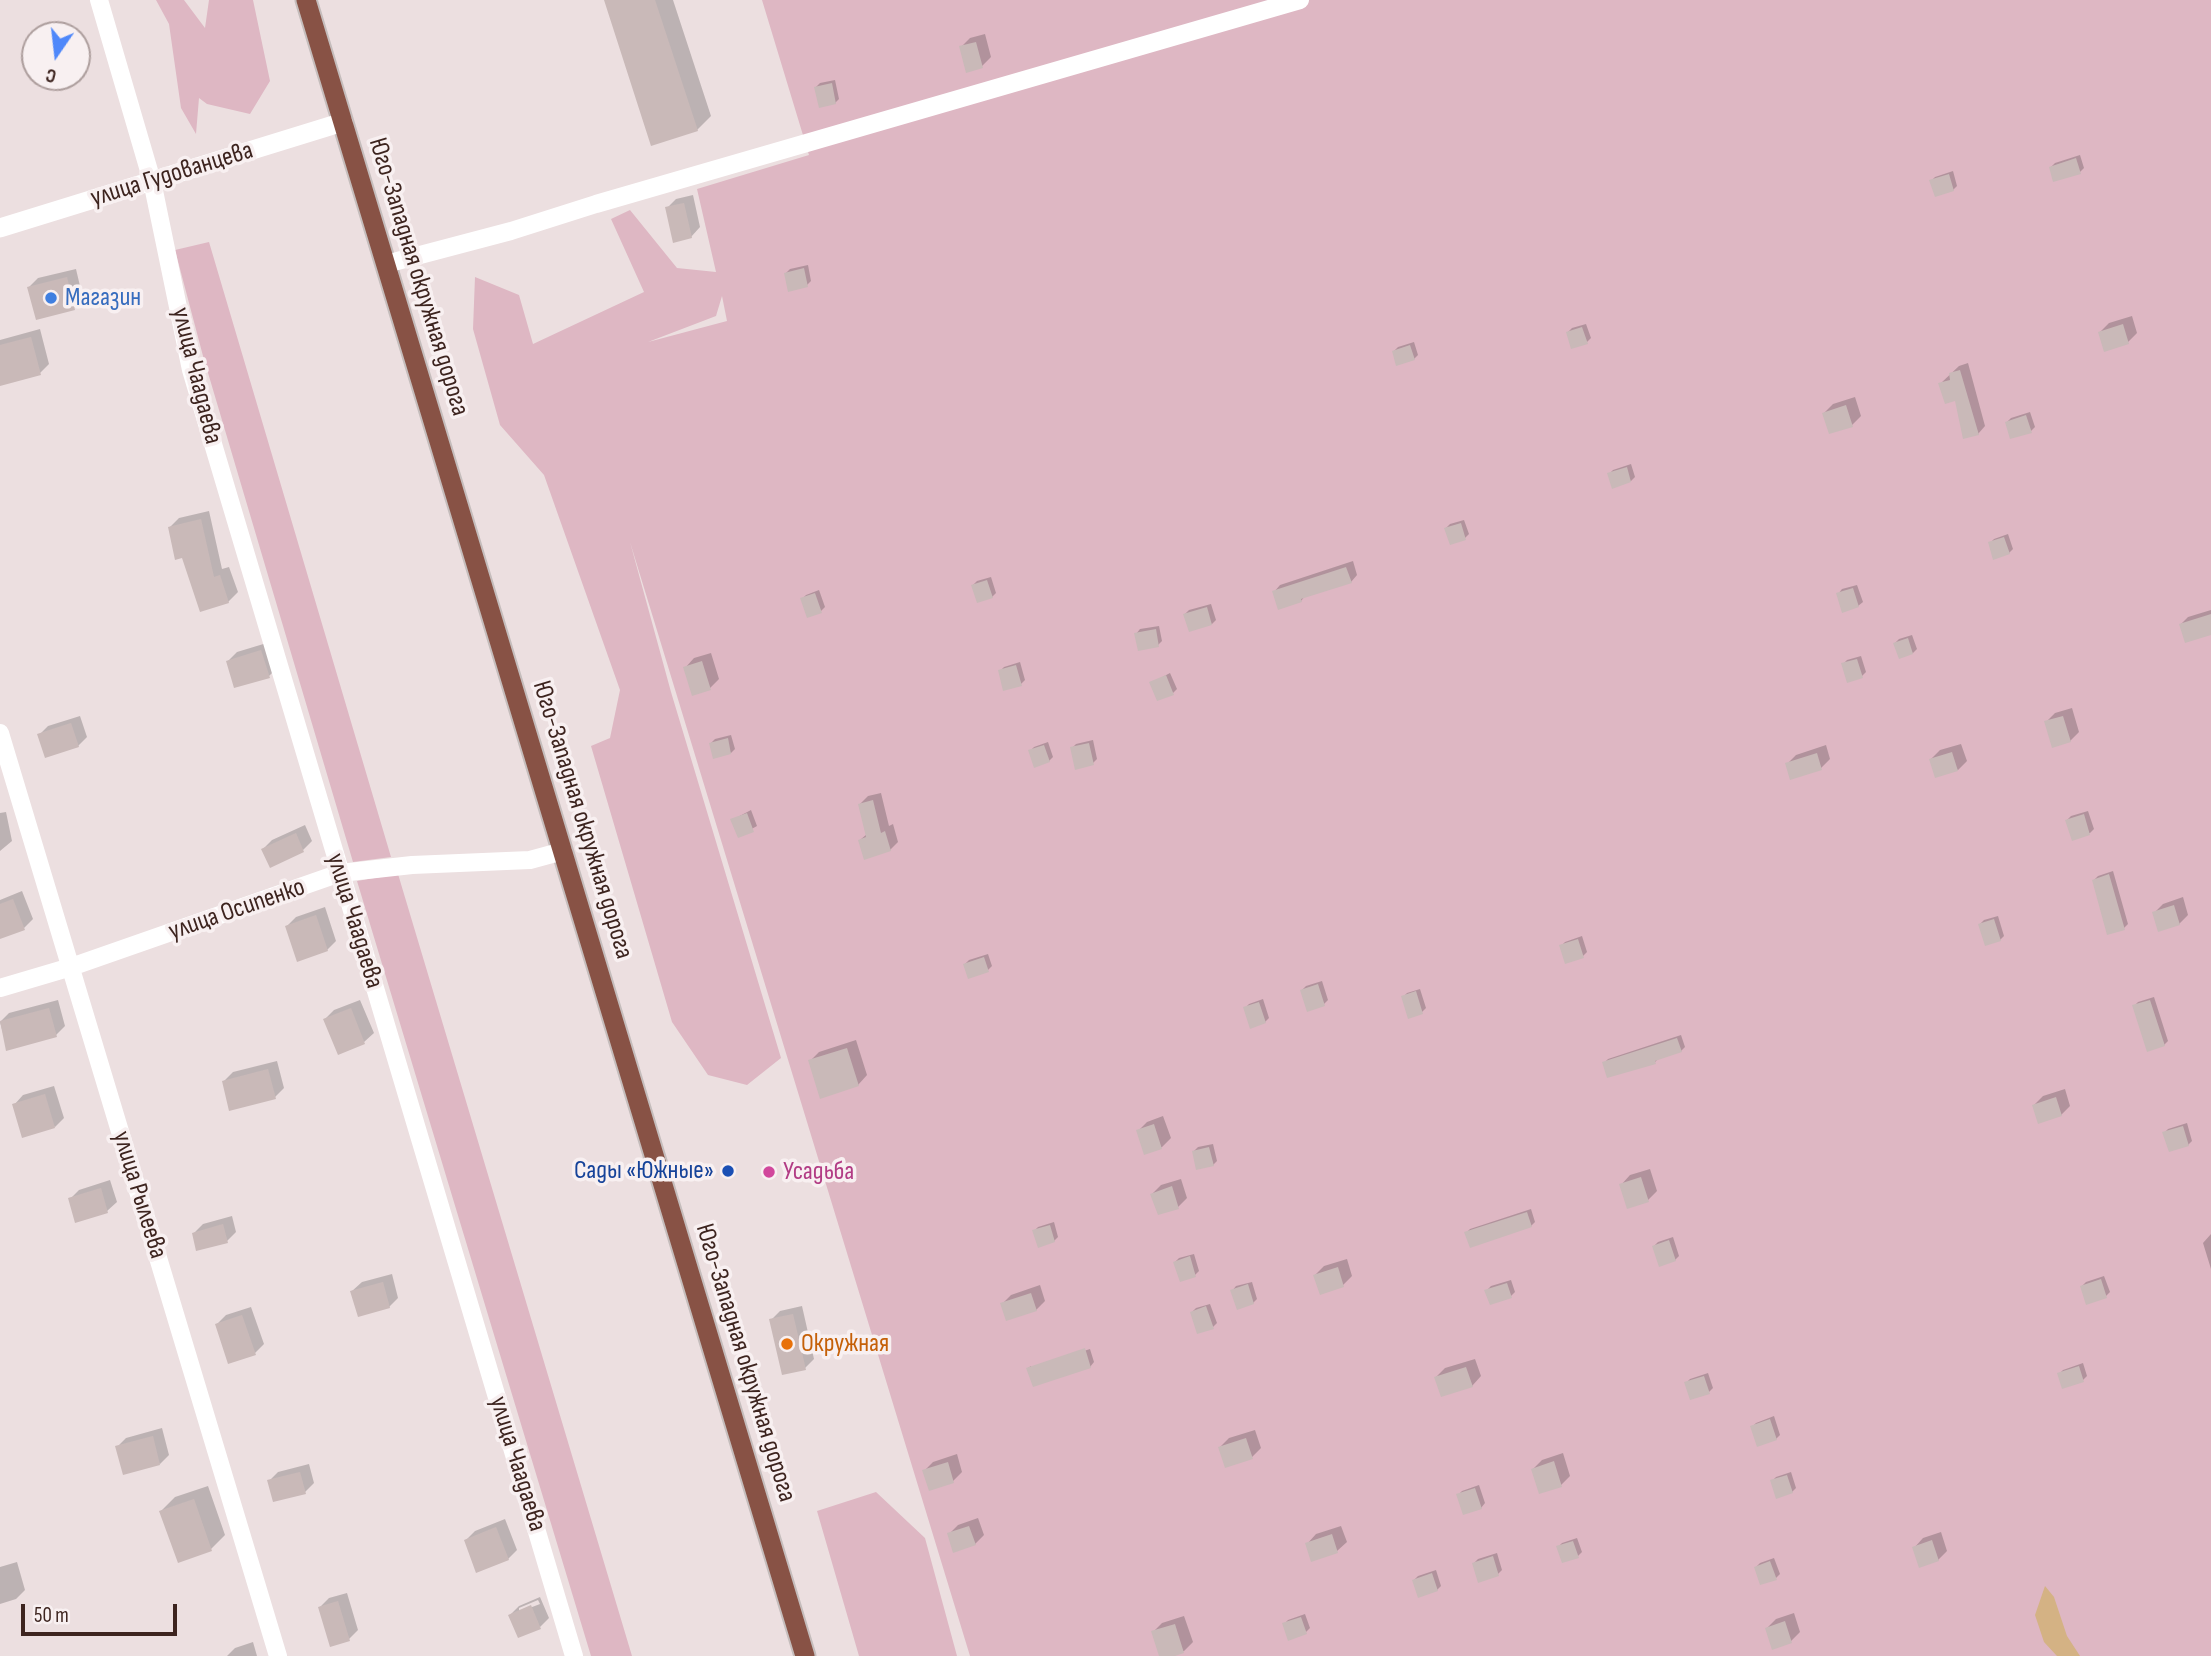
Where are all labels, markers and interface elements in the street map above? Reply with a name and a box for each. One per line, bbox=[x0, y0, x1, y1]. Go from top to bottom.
north arrow bbox=[21, 21, 91, 91]
text: С bbox=[44, 63, 59, 87]
street label: Юго-Западная окружная дорога bbox=[361, 134, 475, 420]
street label: улица Гудованцева bbox=[87, 136, 257, 214]
place label: Магазин bbox=[65, 282, 141, 314]
marker: Магазин bbox=[43, 290, 59, 306]
street label: улица Чаадаева bbox=[164, 305, 228, 447]
street label: Юго-Западная окружная дорога bbox=[525, 677, 639, 963]
street label: улица Чаадаева bbox=[319, 850, 389, 992]
street label: улица Осипенко bbox=[165, 872, 309, 948]
street label: улица Рылеева bbox=[105, 1128, 173, 1262]
place label: Сады «Южные» bbox=[574, 1155, 714, 1187]
place label: Усадьба bbox=[783, 1156, 854, 1188]
marker: Сады «Южные» bbox=[720, 1163, 736, 1179]
marker: Усадьба bbox=[761, 1164, 777, 1180]
street label: Юго-Западная окружная дорога bbox=[688, 1220, 802, 1506]
place label: Окружная bbox=[801, 1328, 889, 1360]
marker: Окружная bbox=[779, 1336, 795, 1352]
street label: улица Чаадаева bbox=[482, 1393, 552, 1535]
scale bar bbox=[24, 1590, 180, 1634]
text: 50 m bbox=[34, 1603, 69, 1628]

